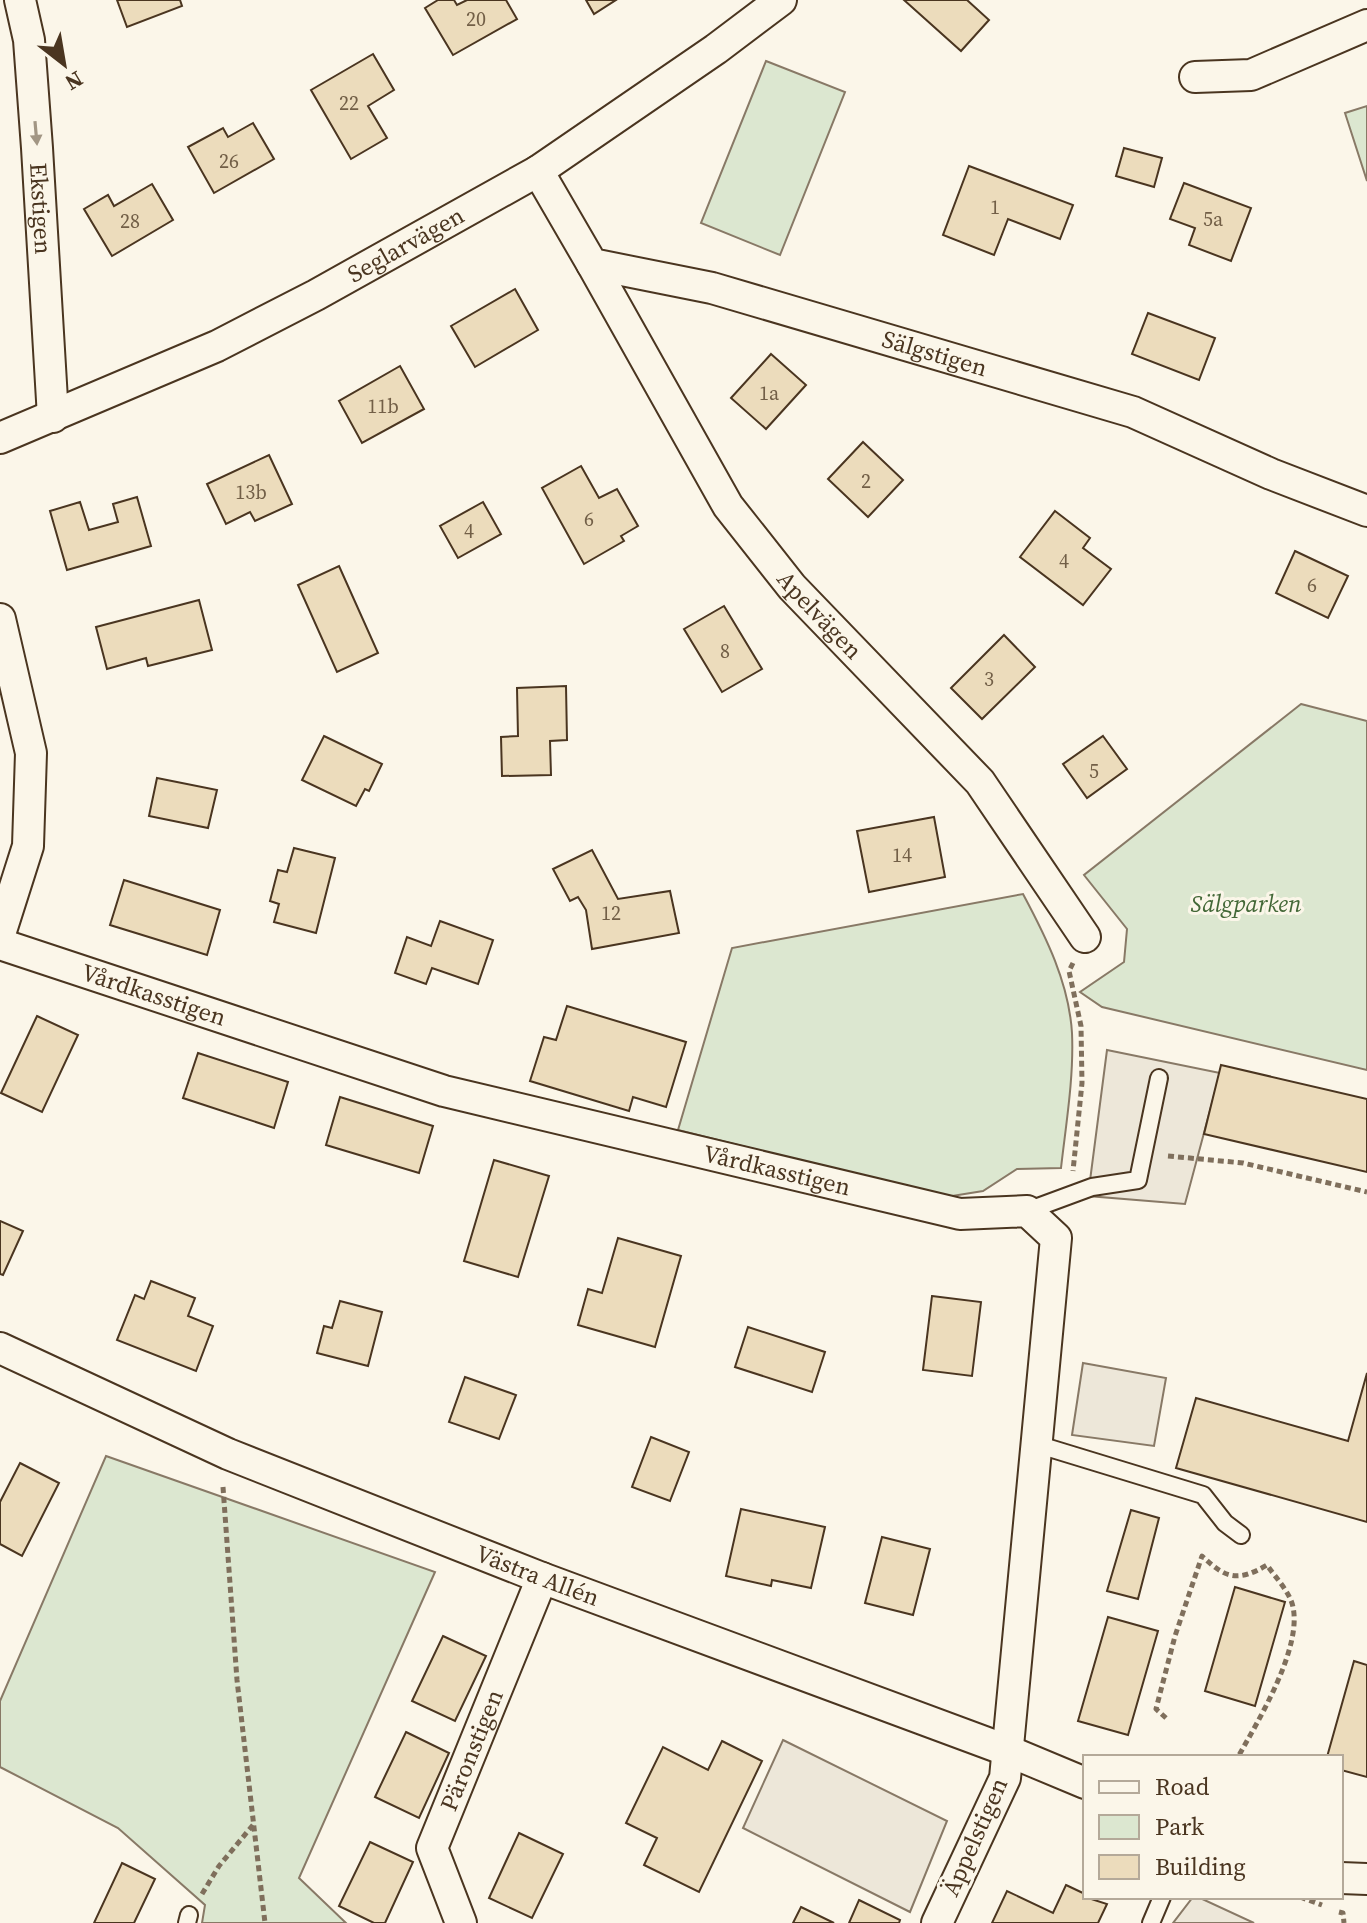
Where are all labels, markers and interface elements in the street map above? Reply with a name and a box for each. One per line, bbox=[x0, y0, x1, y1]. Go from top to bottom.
house number: 20 bbox=[466, 5, 486, 33]
north arrow bbox=[24, 24, 104, 104]
text: N bbox=[60, 64, 89, 98]
house number: 22 bbox=[339, 89, 359, 117]
one-way arrow bbox=[30, 121, 43, 146]
house number: 26 bbox=[219, 147, 239, 175]
street label: Ekstigen bbox=[22, 162, 60, 255]
house number: 1 bbox=[990, 193, 1000, 221]
street label: Seglarvägen bbox=[341, 199, 470, 290]
house number: 5a bbox=[1203, 205, 1224, 233]
house number: 28 bbox=[120, 207, 140, 235]
street label: Sälgstigen bbox=[878, 322, 991, 384]
house number: 1a bbox=[759, 379, 780, 407]
house number: 11b bbox=[367, 392, 399, 420]
house number: 2 bbox=[861, 467, 871, 495]
house number: 13b bbox=[235, 478, 267, 506]
house number: 6 bbox=[584, 505, 594, 533]
house number: 4 bbox=[464, 517, 474, 545]
house number: 4 bbox=[1059, 547, 1069, 575]
street label: Apelvägen bbox=[769, 564, 870, 666]
house number: 6 bbox=[1307, 571, 1317, 599]
house number: 8 bbox=[720, 637, 730, 665]
house number: 3 bbox=[984, 665, 994, 693]
house number: 5 bbox=[1089, 757, 1099, 785]
house number: 14 bbox=[892, 841, 912, 869]
park label: Sälgparken bbox=[1190, 887, 1302, 920]
house number: 12 bbox=[601, 899, 621, 927]
street label: Vårdkasstigen bbox=[78, 955, 230, 1034]
street label: Vårdkasstigen bbox=[700, 1136, 854, 1203]
street label: Västra Allén bbox=[471, 1536, 604, 1614]
street label: Päronstigen bbox=[432, 1684, 511, 1816]
legend bbox=[1083, 1755, 1343, 1899]
text: Road bbox=[1155, 1770, 1210, 1803]
street label: Äppelstigen bbox=[934, 1772, 1015, 1901]
text: Park bbox=[1155, 1810, 1205, 1843]
text: Building bbox=[1155, 1850, 1246, 1883]

